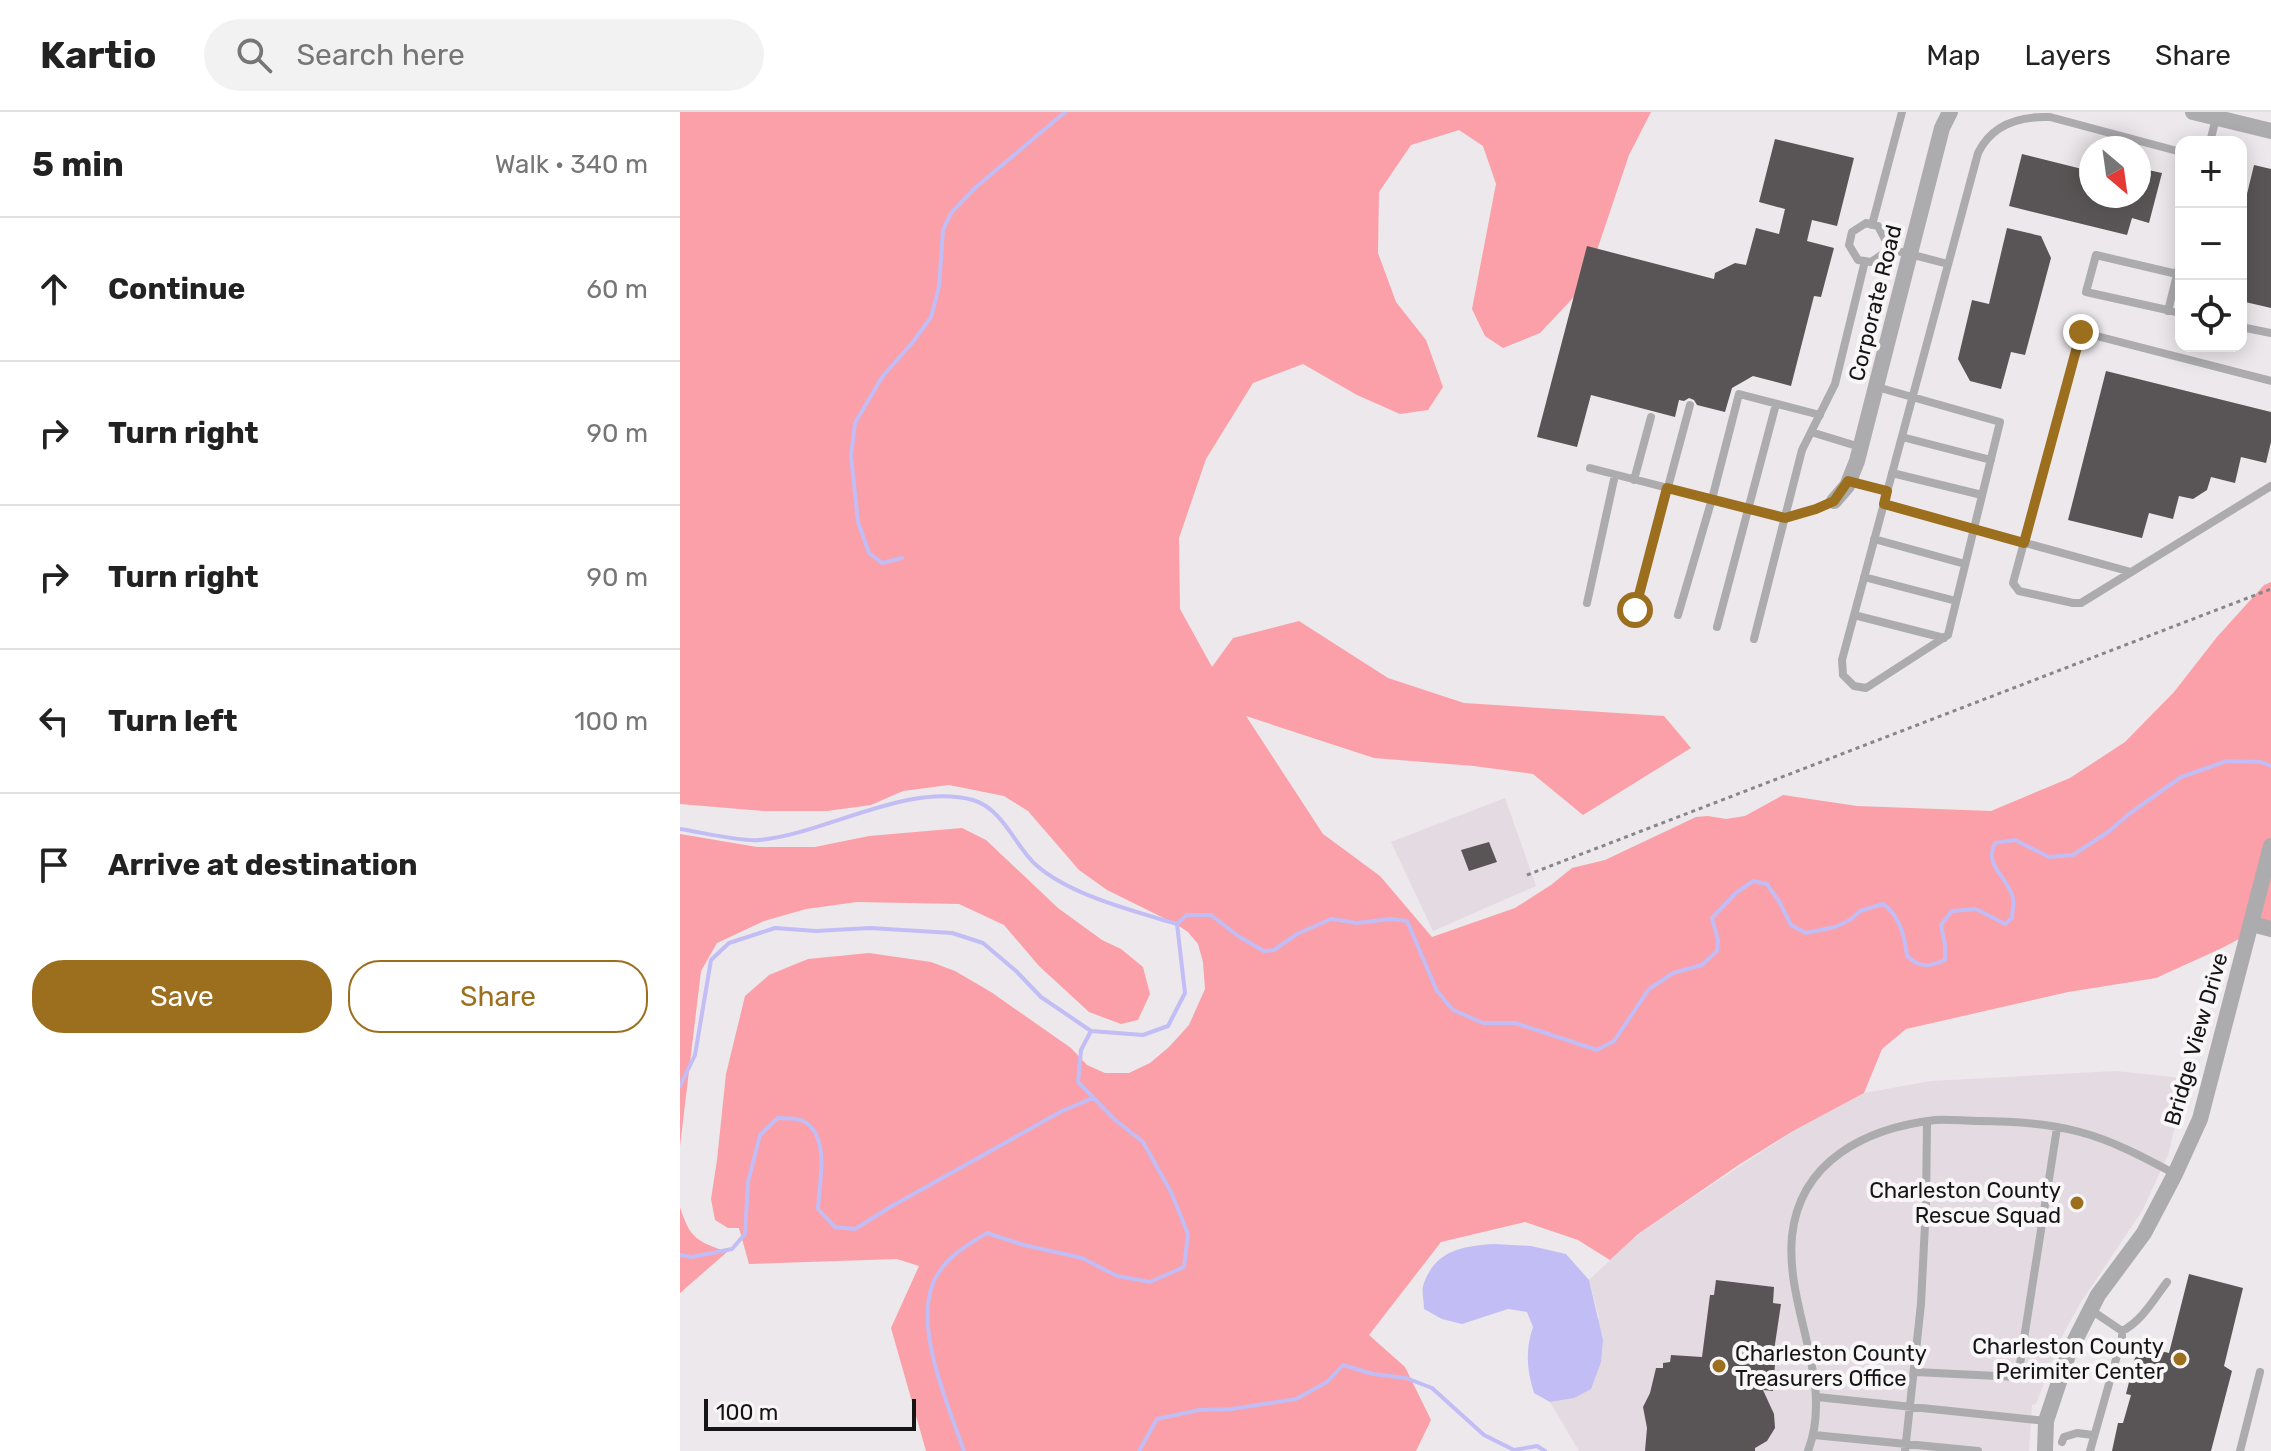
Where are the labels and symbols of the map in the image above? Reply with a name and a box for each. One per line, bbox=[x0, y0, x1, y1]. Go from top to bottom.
north arrow bbox=[2079, 136, 2151, 208]
street label: Corporate Road bbox=[1843, 222, 1907, 384]
route end bbox=[2063, 314, 2099, 350]
route start bbox=[1617, 592, 1653, 628]
street label: Bridge View Drive bbox=[2158, 949, 2234, 1129]
place label: Charleston County Rescue Squad bbox=[1869, 1177, 2061, 1229]
marker: Charleston County Rescue Squad bbox=[2068, 1194, 2086, 1212]
place label: Charleston County Perimiter Center bbox=[1972, 1333, 2165, 1385]
place label: Charleston County Treasurers Office bbox=[1735, 1340, 1927, 1392]
marker: Charleston County Perimiter Center bbox=[2171, 1350, 2189, 1368]
marker: Charleston County Treasurers Office bbox=[1710, 1357, 1728, 1375]
scale bar bbox=[704, 1395, 916, 1431]

